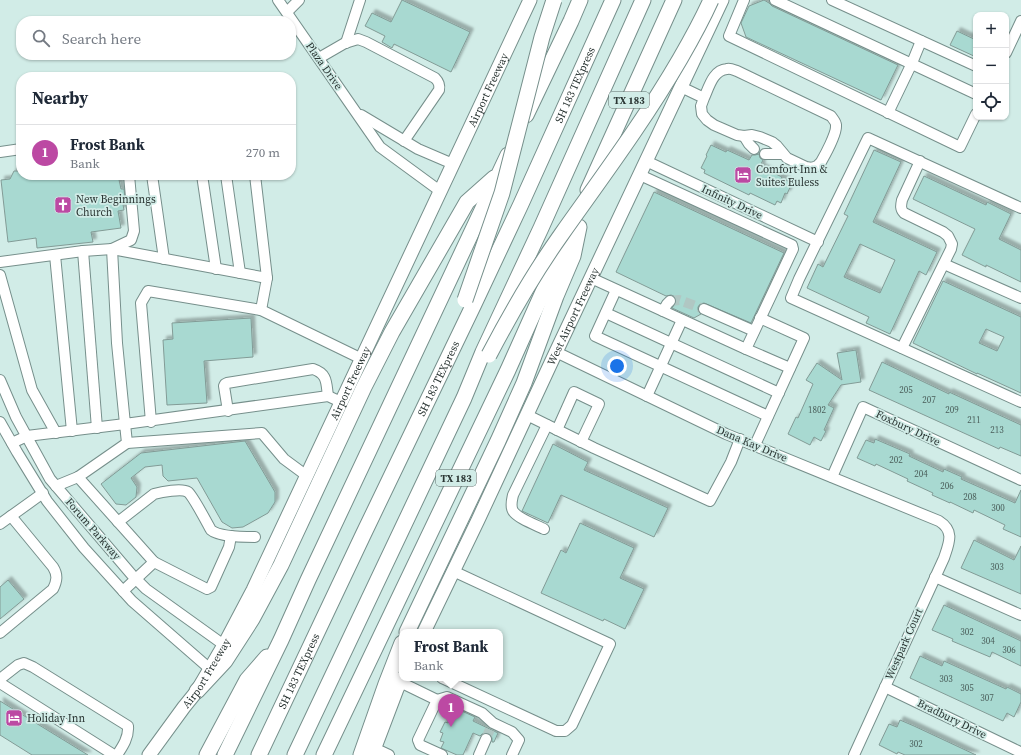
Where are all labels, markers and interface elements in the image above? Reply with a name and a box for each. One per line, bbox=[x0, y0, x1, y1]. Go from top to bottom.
map controls bbox=[973, 12, 1009, 120]
button: + bbox=[973, 12, 1009, 48]
search box bbox=[16, 16, 296, 60]
icon: search bbox=[30, 27, 52, 49]
text: Search here bbox=[62, 28, 141, 49]
street label: Plaza Drive bbox=[302, 39, 346, 93]
street label: SH 183 TEXpress bbox=[551, 44, 599, 125]
button: − bbox=[973, 48, 1009, 84]
street label: Airport Freeway bbox=[464, 50, 512, 129]
button: locate bbox=[973, 84, 1009, 120]
text: Nearby bbox=[32, 86, 88, 110]
road number: TX 183 bbox=[609, 92, 649, 108]
text: Frost Bank bbox=[70, 134, 145, 155]
text: 1 bbox=[41, 144, 49, 161]
text: 270 m bbox=[246, 144, 280, 161]
text: Bank bbox=[70, 155, 100, 172]
place label: Comfort Inn & Suites Euless bbox=[756, 162, 828, 190]
hotel icon: Comfort Inn & Suites Euless bbox=[733, 165, 753, 185]
street label: Infinity Drive bbox=[699, 181, 765, 223]
place label: New Beginnings Church bbox=[76, 192, 156, 220]
church icon: New Beginnings Church bbox=[53, 195, 73, 215]
street label: West Airport Freeway bbox=[543, 265, 602, 368]
street label: SH 183 TEXpress bbox=[414, 338, 463, 419]
street label: Airport Freeway bbox=[326, 344, 374, 423]
your location bbox=[607, 356, 627, 376]
house number: 205 bbox=[899, 384, 913, 396]
house number: 207 bbox=[922, 394, 936, 406]
house number: 1802 bbox=[808, 404, 826, 416]
house number: 209 bbox=[945, 404, 959, 416]
street label: Foxbury Drive bbox=[873, 406, 943, 450]
house number: 211 bbox=[967, 414, 981, 426]
street label: Dana Kay Drive bbox=[714, 422, 790, 466]
house number: 213 bbox=[990, 424, 1004, 436]
house number: 202 bbox=[889, 454, 903, 466]
house number: 204 bbox=[914, 468, 928, 480]
road number: TX 183 bbox=[436, 470, 476, 486]
house number: 206 bbox=[940, 480, 954, 492]
house number: 208 bbox=[963, 491, 977, 503]
street label: Forum Parkway bbox=[62, 495, 124, 563]
house number: 300 bbox=[991, 502, 1005, 514]
house number: 303 bbox=[990, 561, 1004, 573]
street label: Westpark Court bbox=[882, 606, 927, 682]
house number: 302 bbox=[960, 626, 974, 638]
popup bbox=[399, 629, 503, 681]
street label: SH 183 TEXpress bbox=[274, 631, 323, 711]
street label: Airport Freeway bbox=[179, 635, 234, 711]
house number: 304 bbox=[981, 635, 995, 647]
text: Frost Bank bbox=[414, 636, 488, 657]
house number: 306 bbox=[1002, 644, 1016, 656]
text: Bank bbox=[414, 657, 443, 674]
house number: 303 bbox=[939, 673, 953, 685]
house number: 305 bbox=[960, 682, 974, 694]
house number: 307 bbox=[980, 692, 994, 704]
pin: 1 bbox=[438, 694, 464, 727]
street label: Bradbury Drive bbox=[915, 696, 990, 742]
hotel icon: Holiday Inn bbox=[4, 708, 24, 728]
place label: Holiday Inn bbox=[27, 711, 85, 726]
house number: 302 bbox=[909, 738, 923, 750]

